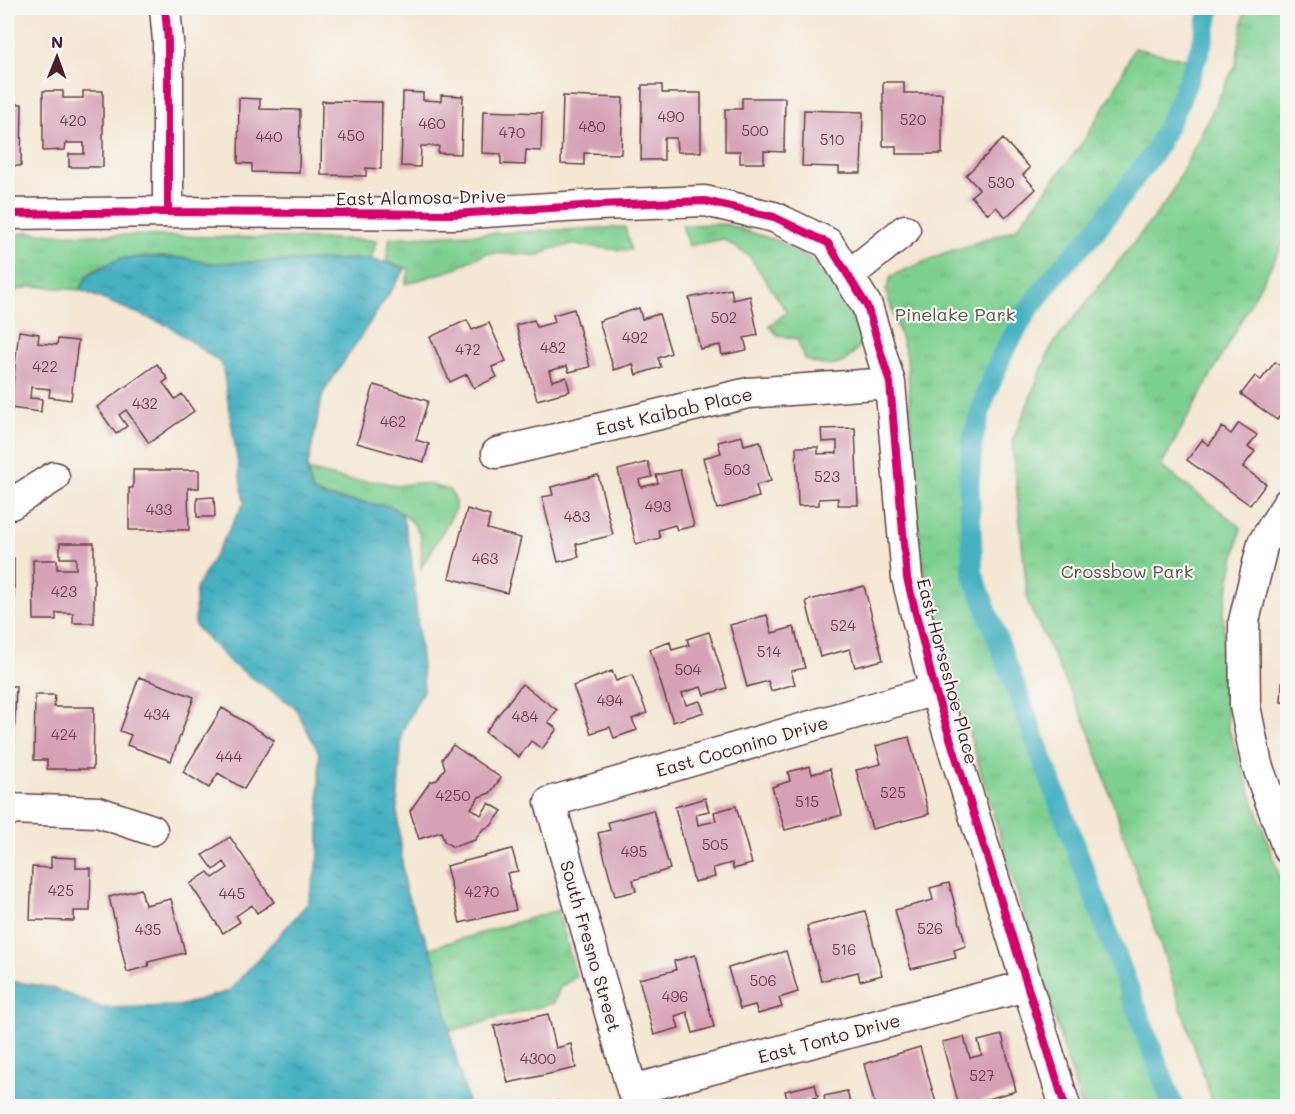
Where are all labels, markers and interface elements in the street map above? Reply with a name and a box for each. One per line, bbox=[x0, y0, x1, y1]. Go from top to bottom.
north arrow bbox=[27, 27, 87, 87]
text: N bbox=[51, 31, 64, 52]
house number: 490 bbox=[658, 106, 684, 126]
house number: 520 bbox=[900, 109, 926, 129]
house number: 420 bbox=[60, 110, 86, 130]
house number: 460 bbox=[418, 113, 446, 133]
house number: 480 bbox=[578, 116, 606, 136]
house number: 500 bbox=[741, 120, 769, 140]
house number: 470 bbox=[499, 122, 525, 142]
house number: 450 bbox=[338, 125, 364, 145]
house number: 440 bbox=[256, 126, 282, 146]
house number: 510 bbox=[820, 129, 844, 149]
house number: 530 bbox=[988, 172, 1014, 192]
street label: East Alamosa Drive bbox=[336, 184, 506, 210]
park label: Pinelake Park bbox=[895, 302, 1015, 326]
house number: 502 bbox=[711, 307, 737, 327]
house number: 492 bbox=[622, 327, 648, 347]
house number: 482 bbox=[540, 337, 566, 357]
house number: 472 bbox=[455, 339, 481, 359]
house number: 422 bbox=[32, 356, 58, 376]
street label: East Kaibab Place bbox=[593, 381, 755, 441]
house number: 432 bbox=[132, 393, 158, 413]
house number: 462 bbox=[380, 411, 406, 431]
house number: 503 bbox=[724, 459, 751, 479]
house number: 523 bbox=[814, 466, 840, 486]
house number: 493 bbox=[645, 496, 671, 516]
house number: 433 bbox=[146, 499, 172, 519]
house number: 483 bbox=[564, 506, 591, 526]
house number: 463 bbox=[472, 548, 499, 568]
park label: Crossbow Park bbox=[1061, 559, 1193, 583]
street label: East Horseshoe Place bbox=[912, 575, 984, 767]
house number: 423 bbox=[51, 581, 77, 601]
house number: 524 bbox=[830, 615, 856, 635]
house number: 514 bbox=[757, 641, 781, 661]
house number: 504 bbox=[675, 659, 702, 679]
house number: 494 bbox=[597, 690, 623, 710]
house number: 434 bbox=[144, 704, 170, 724]
house number: 484 bbox=[512, 706, 539, 726]
street label: East Coconino Drive bbox=[653, 710, 831, 782]
house number: 424 bbox=[51, 724, 77, 744]
house number: 444 bbox=[216, 746, 242, 766]
house number: 525 bbox=[880, 782, 906, 802]
house number: 4250 bbox=[435, 785, 471, 805]
house number: 515 bbox=[795, 791, 819, 811]
house number: 505 bbox=[702, 834, 728, 854]
house number: 495 bbox=[621, 841, 647, 861]
street label: South Fresno Street bbox=[555, 858, 627, 1034]
house number: 425 bbox=[48, 880, 74, 900]
house number: 4270 bbox=[465, 881, 499, 901]
house number: 445 bbox=[219, 883, 245, 903]
house number: 526 bbox=[917, 918, 943, 938]
house number: 435 bbox=[135, 919, 161, 939]
house number: 516 bbox=[832, 939, 856, 959]
house number: 506 bbox=[749, 970, 777, 990]
house number: 496 bbox=[662, 986, 688, 1006]
street label: East Tonto Drive bbox=[755, 1007, 903, 1069]
house number: 4300 bbox=[520, 1048, 556, 1068]
house number: 527 bbox=[969, 1065, 995, 1085]

